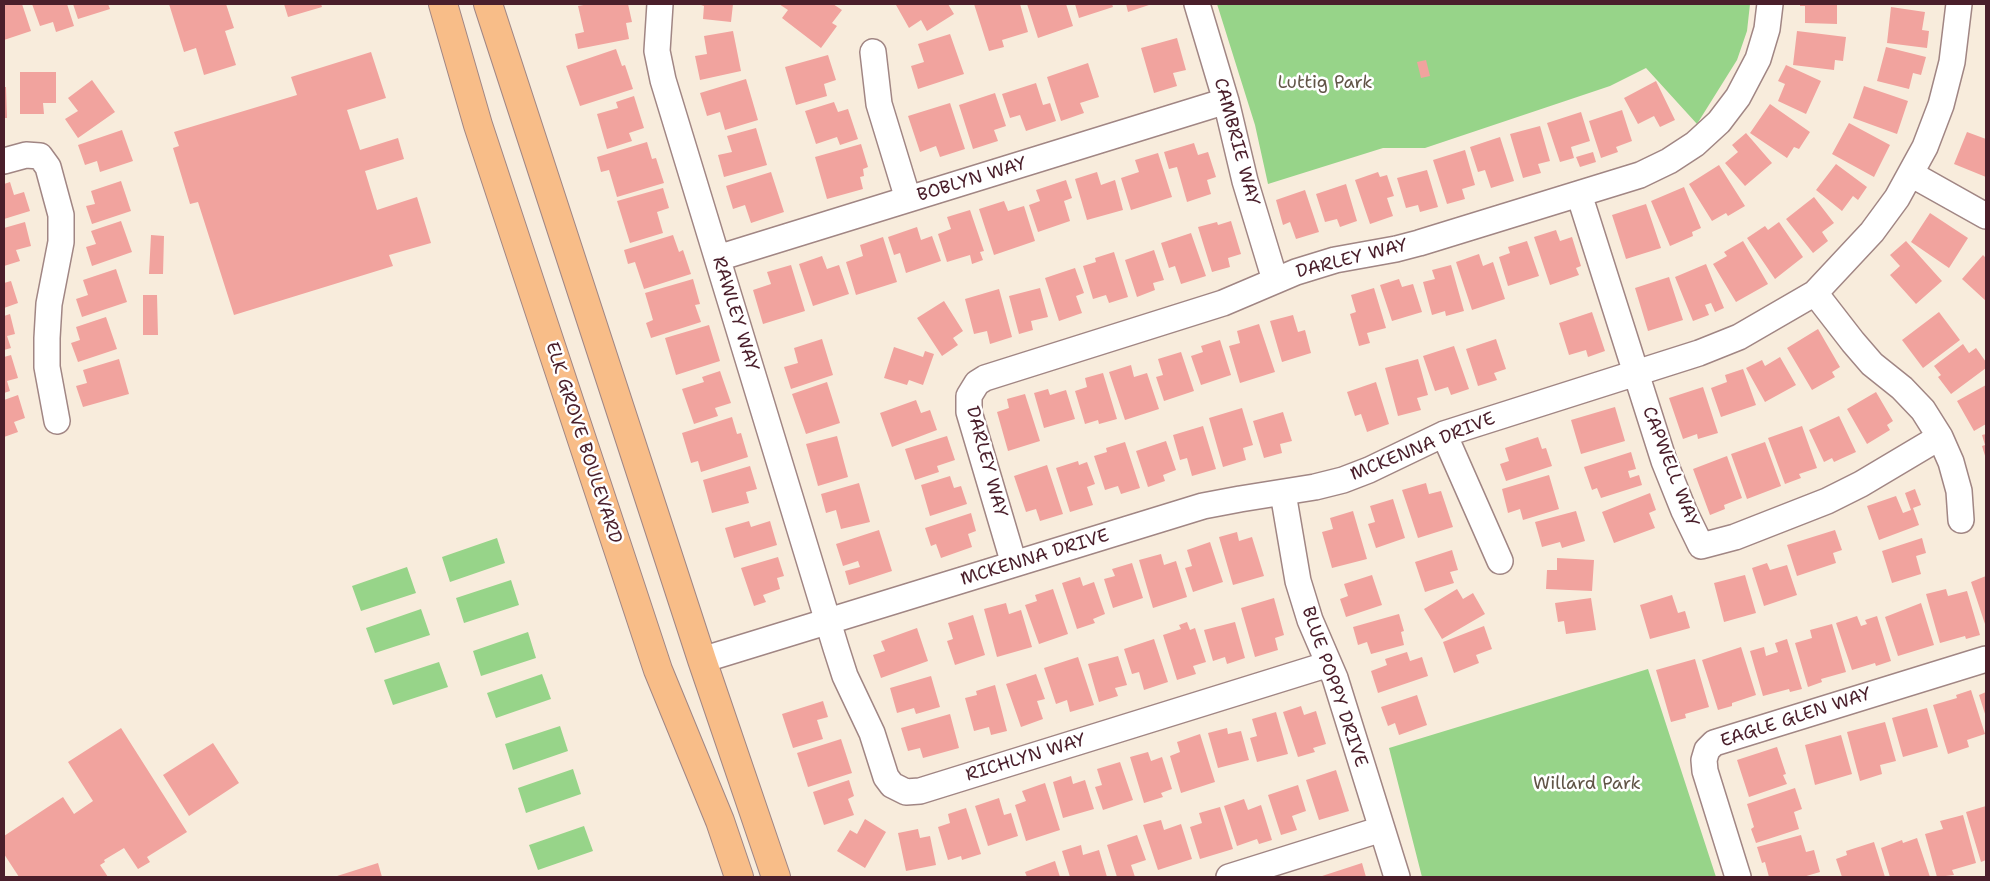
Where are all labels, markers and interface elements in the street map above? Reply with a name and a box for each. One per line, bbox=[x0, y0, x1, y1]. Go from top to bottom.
park label: Luttig Park bbox=[1277, 72, 1373, 94]
street label: CAMBRIE WAY bbox=[1209, 76, 1263, 208]
street label: BOBLYN WAY bbox=[915, 153, 1029, 207]
street label: DARLEY WAY bbox=[1294, 235, 1410, 283]
street label: RAWLEY WAY bbox=[707, 254, 763, 374]
street label: ELK GROVE BOULEVARD bbox=[540, 340, 626, 546]
street label: DARLEY WAY bbox=[961, 404, 1011, 520]
street label: CAPWELL WAY bbox=[1637, 404, 1703, 530]
street label: MCKENNA DRIVE bbox=[1347, 408, 1499, 486]
street label: MCKENNA DRIVE bbox=[958, 525, 1112, 591]
street label: BLUE POPPY DRIVE bbox=[1296, 604, 1372, 770]
street label: EAGLE GLEN WAY bbox=[1718, 683, 1874, 753]
street label: RICHLYN WAY bbox=[963, 729, 1089, 787]
park label: Willard Park bbox=[1533, 773, 1641, 795]

